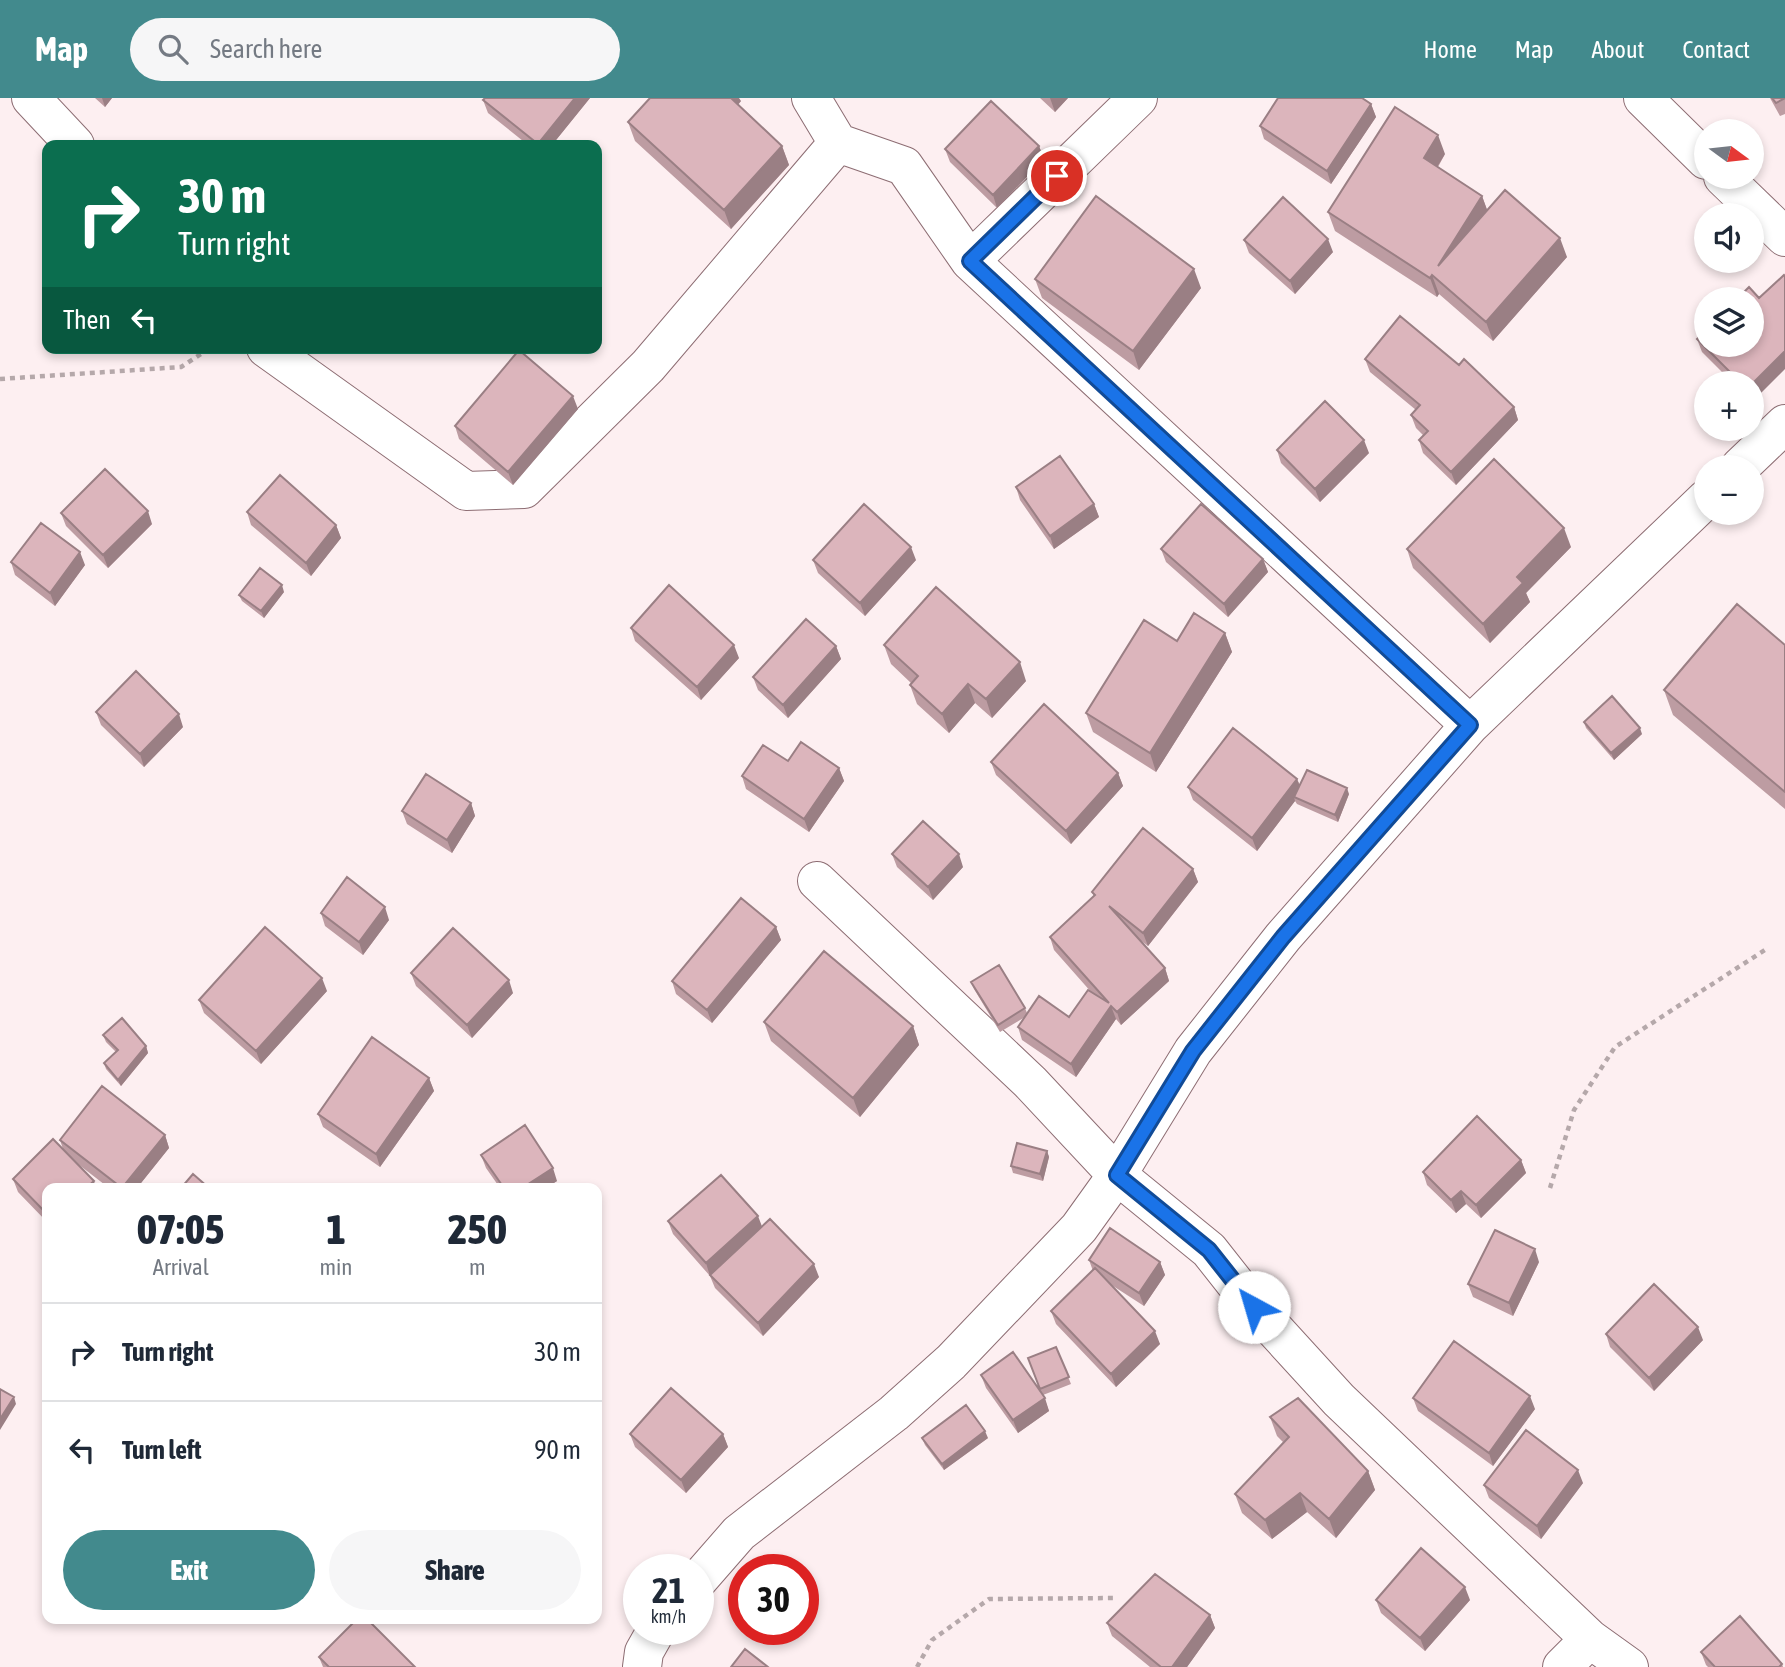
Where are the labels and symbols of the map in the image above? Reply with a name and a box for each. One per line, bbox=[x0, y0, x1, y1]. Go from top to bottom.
north arrow bbox=[1694, 119, 1764, 189]
pin bbox=[1027, 146, 1087, 206]
position arrow bbox=[1217, 1270, 1291, 1344]
speed limit sign: 30 bbox=[728, 1554, 819, 1645]

